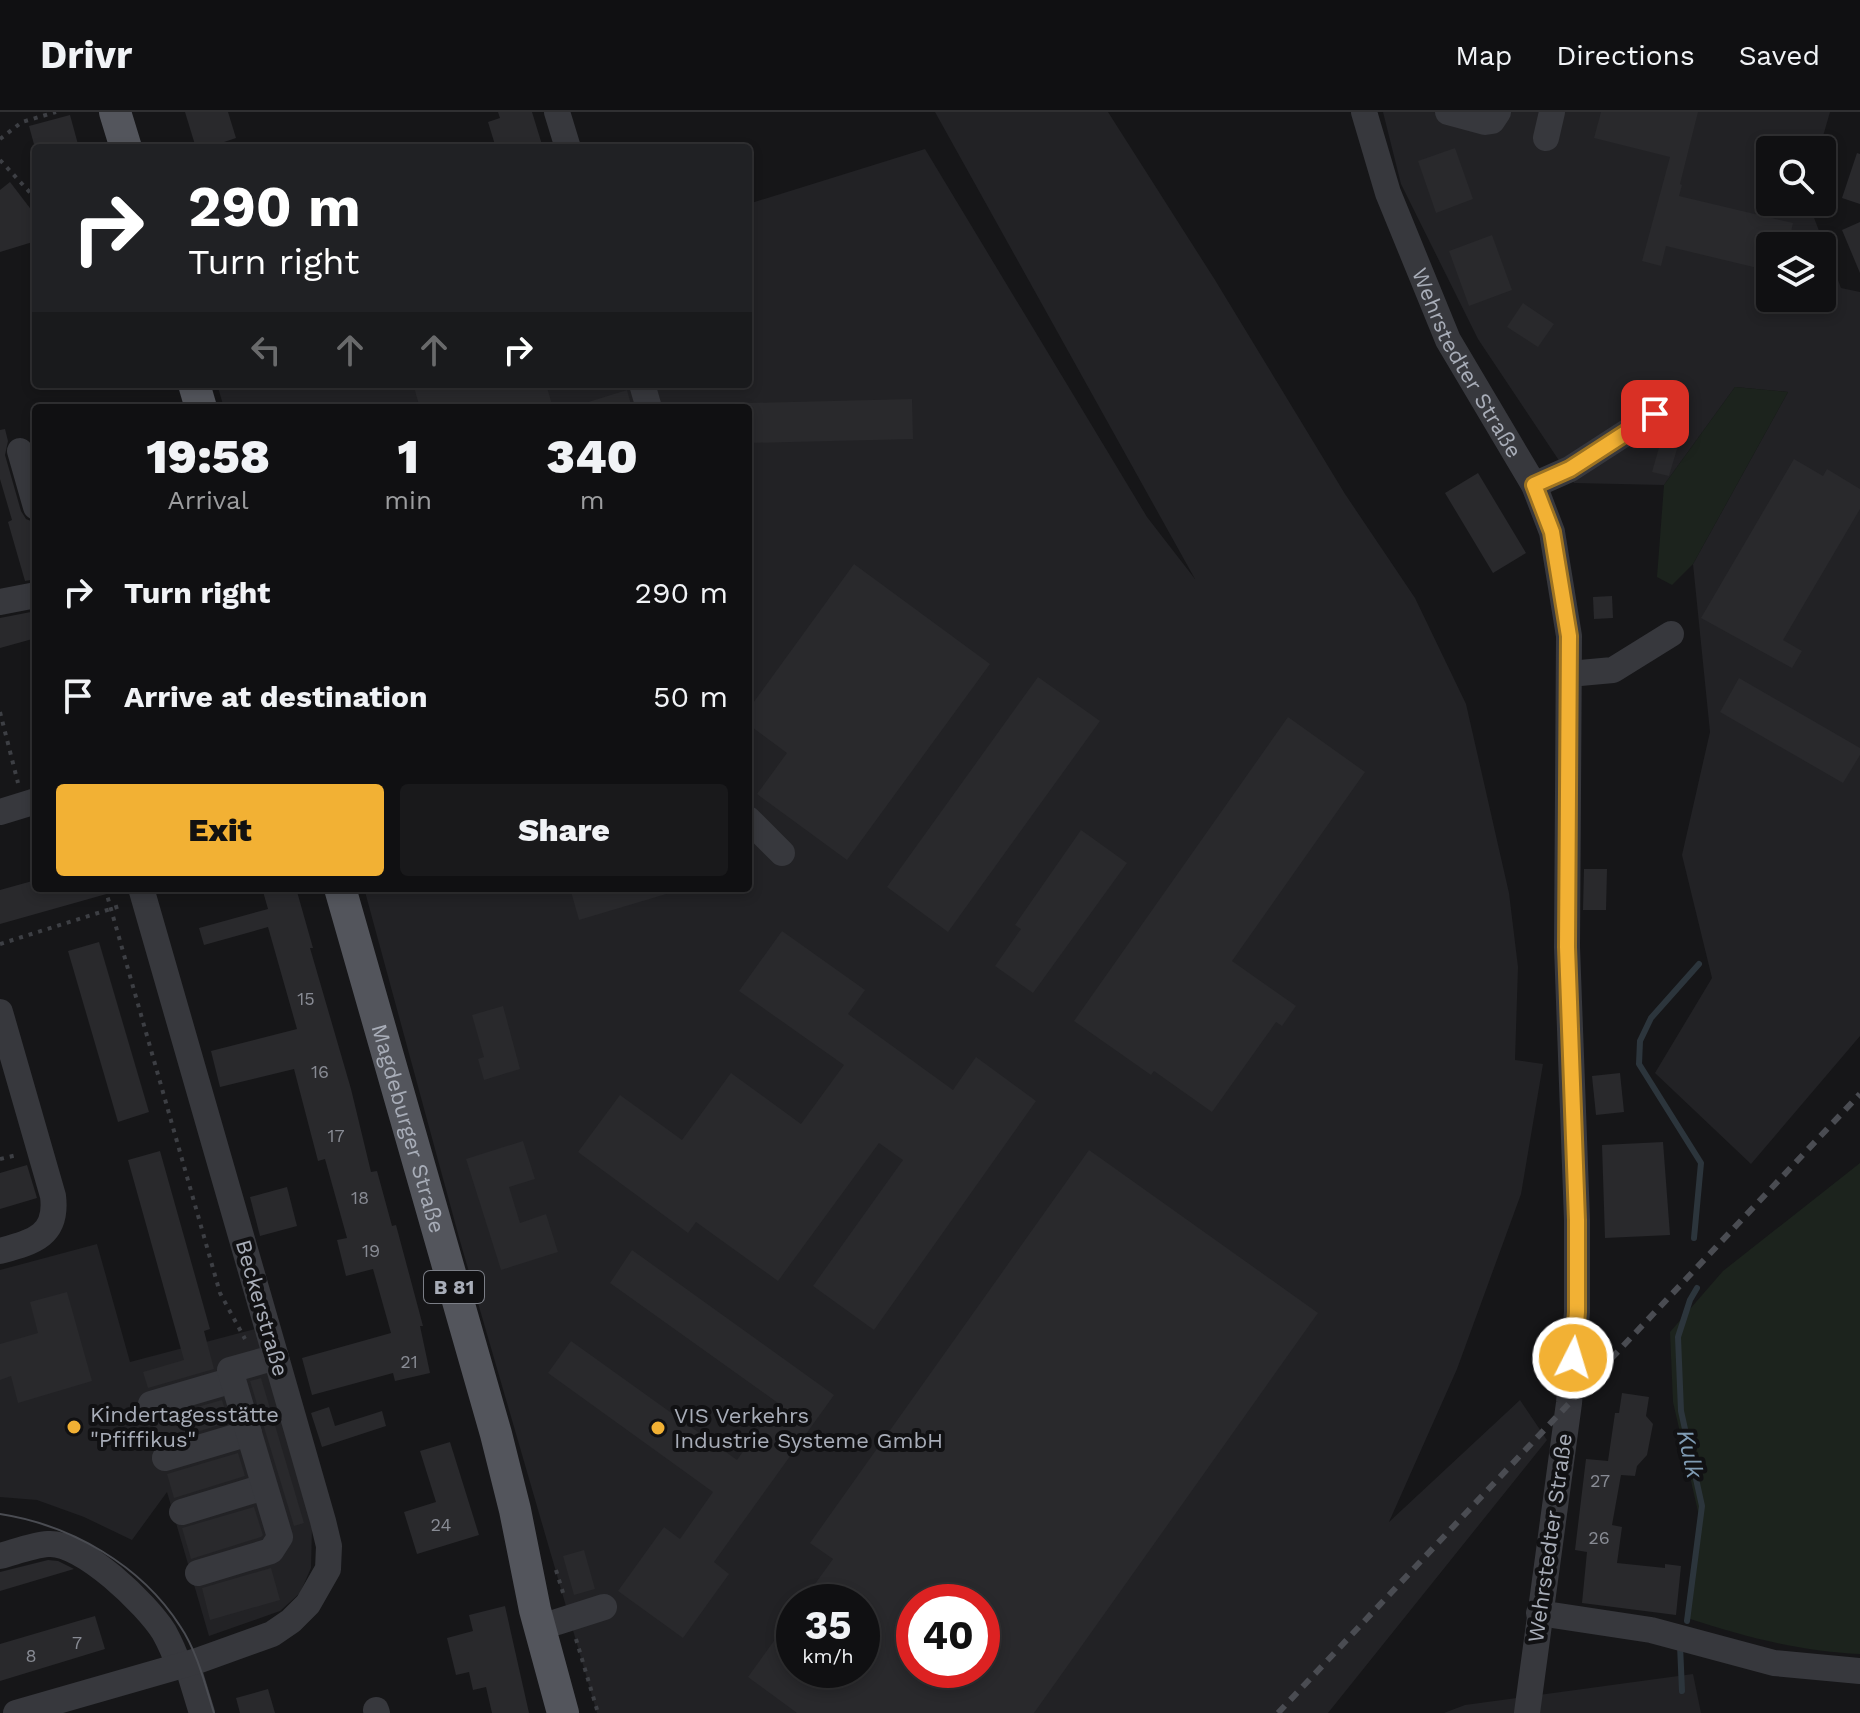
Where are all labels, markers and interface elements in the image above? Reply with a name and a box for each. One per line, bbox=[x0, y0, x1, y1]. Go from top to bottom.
text: Drivr bbox=[40, 33, 132, 77]
text: Map bbox=[1455, 39, 1512, 72]
text: Directions bbox=[1556, 39, 1695, 72]
text: Saved bbox=[1739, 39, 1820, 72]
map controls bbox=[1756, 136, 1836, 312]
button: search bbox=[1756, 136, 1836, 216]
text: 290 m bbox=[188, 174, 361, 240]
icon: right bbox=[56, 176, 160, 280]
button: layers bbox=[1756, 232, 1836, 312]
text: Turn right bbox=[188, 241, 359, 283]
street label: Wehrstedter Straße bbox=[1407, 264, 1527, 462]
icon: left bbox=[244, 328, 288, 372]
icon: ahead bbox=[328, 328, 372, 372]
icon: ahead bbox=[412, 328, 456, 372]
icon: right bbox=[496, 328, 540, 372]
pin bbox=[1621, 380, 1689, 448]
icon: arrive bbox=[1633, 392, 1677, 436]
text: 19:58 bbox=[146, 428, 270, 485]
text: 1 bbox=[397, 428, 419, 485]
text: 340 bbox=[546, 428, 638, 485]
text: Arrival bbox=[168, 485, 249, 515]
text: min bbox=[384, 485, 432, 515]
text: m bbox=[580, 485, 604, 515]
icon: right bbox=[56, 570, 100, 614]
text: Turn right bbox=[124, 575, 270, 610]
text: 290 m bbox=[635, 575, 728, 610]
icon: arrive bbox=[56, 674, 100, 718]
text: Arrive at destination bbox=[124, 679, 428, 714]
text: 50 m bbox=[653, 679, 728, 714]
button: Exit bbox=[56, 784, 384, 876]
button: Share bbox=[400, 784, 728, 876]
house number: 15 bbox=[297, 988, 315, 1009]
street label: Magdeburger Straße bbox=[367, 1021, 450, 1236]
house number: 16 bbox=[311, 1061, 329, 1082]
house number: 17 bbox=[327, 1125, 345, 1146]
house number: 18 bbox=[351, 1187, 369, 1208]
street label: Beckerstraße bbox=[231, 1237, 293, 1379]
house number: 19 bbox=[362, 1240, 380, 1261]
road number: B 81 bbox=[424, 1271, 484, 1303]
position arrow bbox=[1531, 1316, 1615, 1400]
house number: 21 bbox=[400, 1351, 418, 1372]
place label: Kindertagesstätte "Pfiffikus" bbox=[90, 1402, 279, 1452]
place label: VIS Verkehrs Industrie Systeme GmbH bbox=[674, 1403, 943, 1453]
marker: Kindertagesstätte "Pfiffikus" bbox=[65, 1418, 83, 1436]
marker: VIS Verkehrs Industrie Systeme GmbH bbox=[649, 1419, 667, 1437]
water label: Kulk bbox=[1671, 1427, 1709, 1482]
street label: Wehrstedter Straße bbox=[1523, 1432, 1577, 1644]
house number: 27 bbox=[1590, 1470, 1610, 1491]
house number: 24 bbox=[431, 1514, 451, 1535]
house number: 26 bbox=[1588, 1527, 1610, 1548]
speed limit sign: 40 bbox=[896, 1584, 1000, 1688]
text: 35 bbox=[804, 1602, 852, 1649]
house number: 7 bbox=[72, 1632, 82, 1653]
text: km/h bbox=[802, 1644, 854, 1668]
house number: 8 bbox=[25, 1645, 37, 1666]

